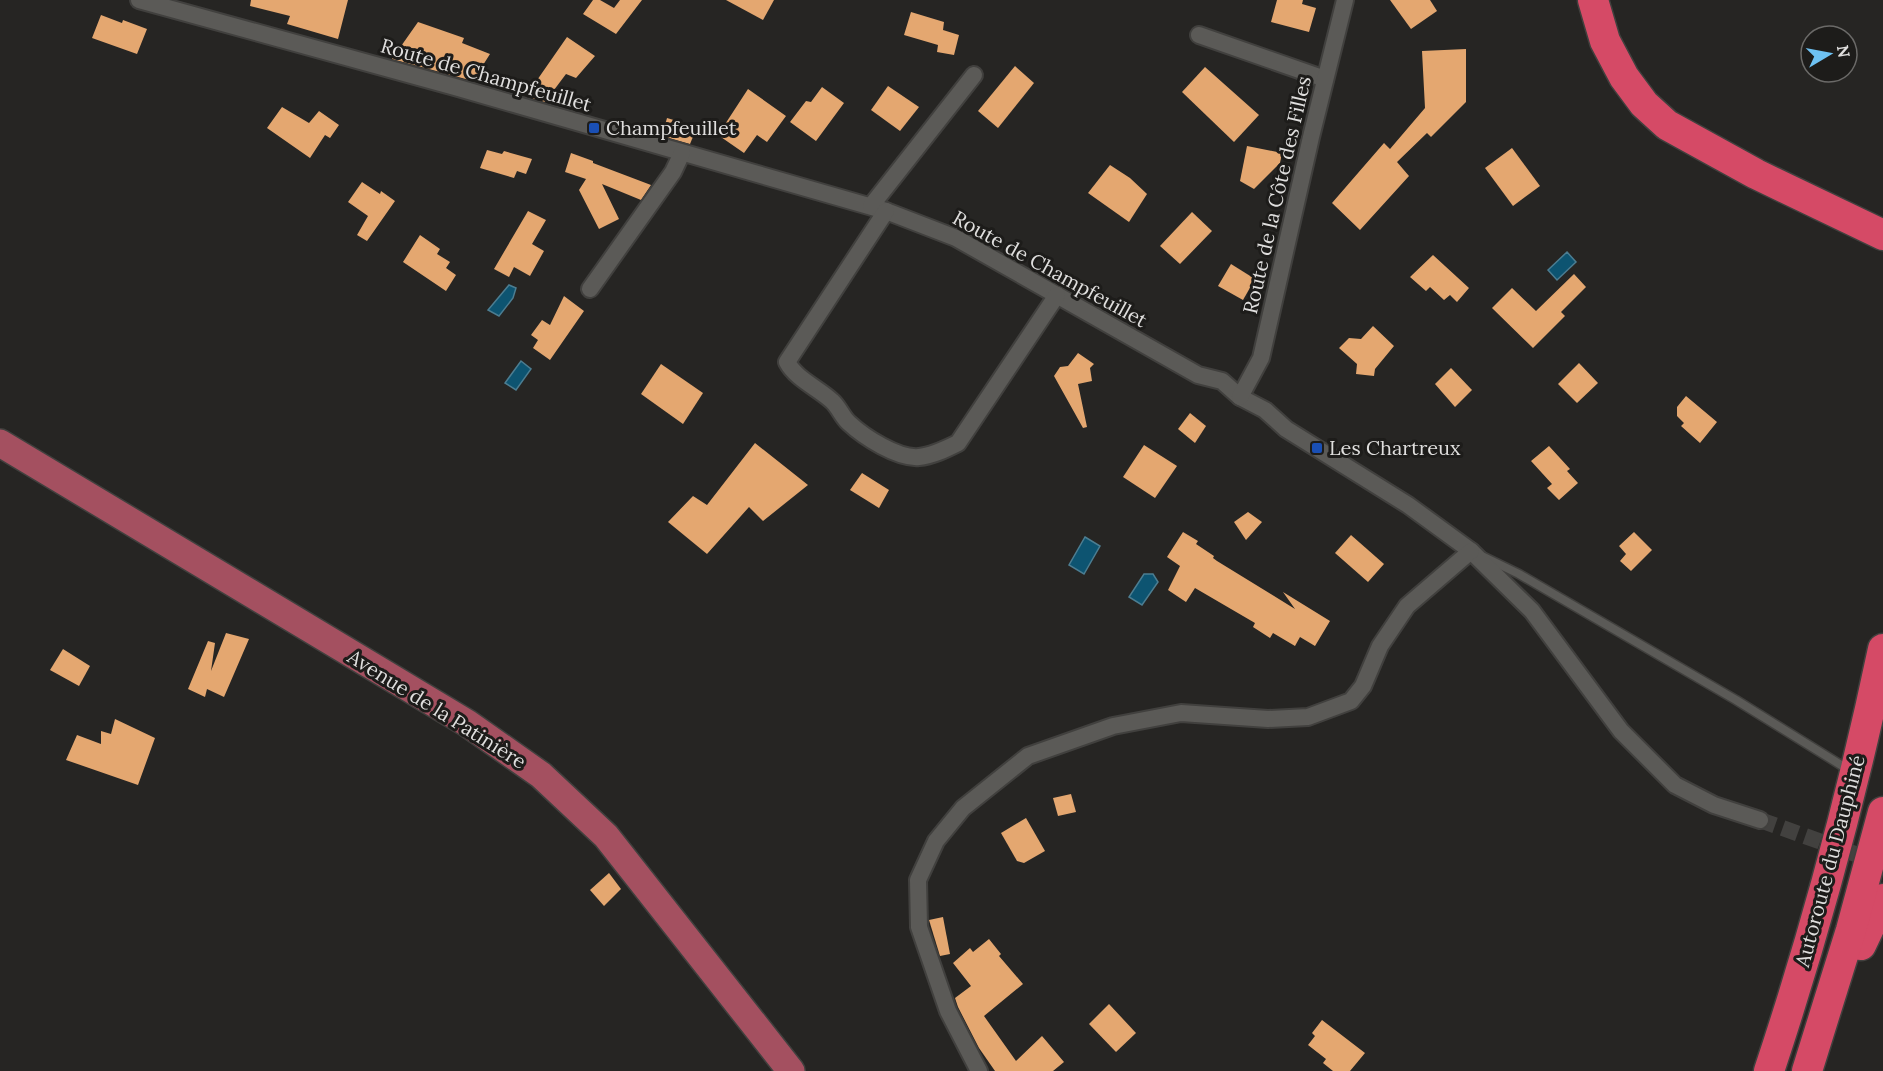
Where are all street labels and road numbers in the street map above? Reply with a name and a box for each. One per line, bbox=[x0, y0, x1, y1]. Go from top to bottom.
street label: Route de Champfeuillet bbox=[378, 32, 595, 117]
street label: Route de la Côte des Filles bbox=[1237, 74, 1316, 316]
street label: Route de Champfeuillet bbox=[949, 205, 1152, 333]
street label: Avenue de la Patinière bbox=[343, 643, 531, 774]
street label: Autoroute du Dauphiné bbox=[1789, 752, 1870, 971]

